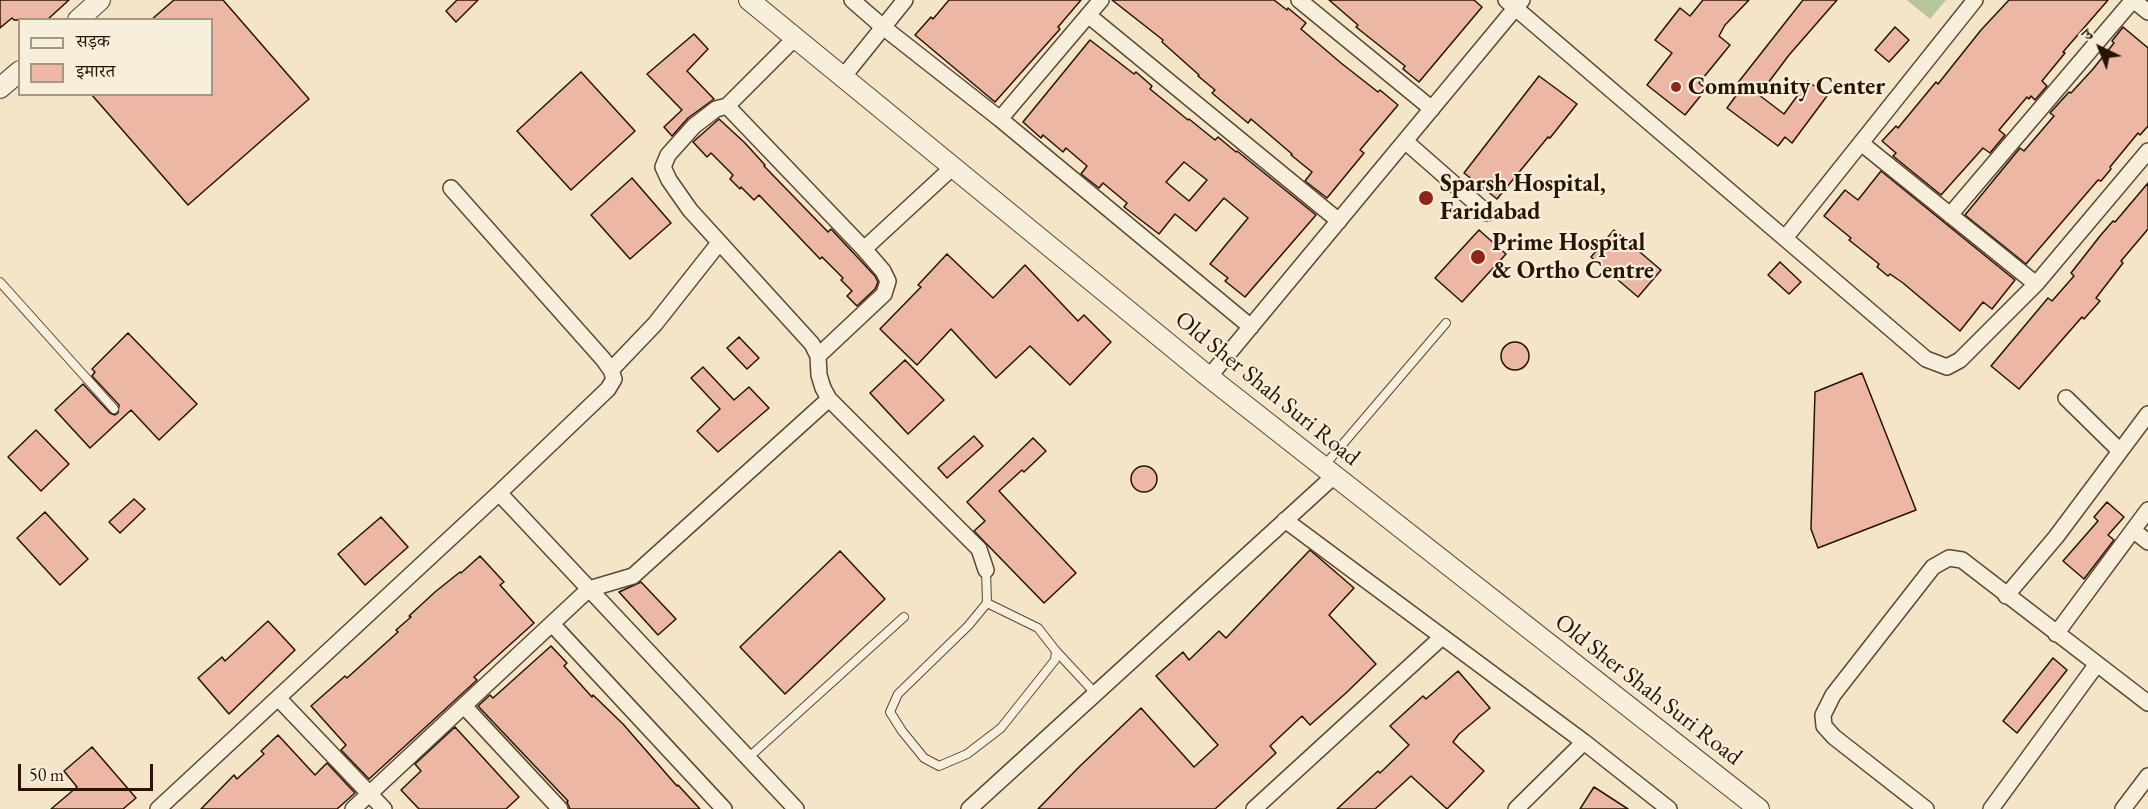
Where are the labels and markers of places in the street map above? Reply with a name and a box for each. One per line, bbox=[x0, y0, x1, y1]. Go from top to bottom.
place label: Community Center bbox=[1688, 73, 1885, 101]
marker: Community Center bbox=[1669, 80, 1683, 94]
place label: Sparsh Hospital, Faridabad bbox=[1440, 170, 1606, 226]
marker: Sparsh Hospital, Faridabad bbox=[1417, 189, 1435, 207]
place label: Prime Hospital & Ortho Centre bbox=[1492, 229, 1654, 285]
marker: Prime Hospital & Ortho Centre bbox=[1469, 248, 1487, 266]

